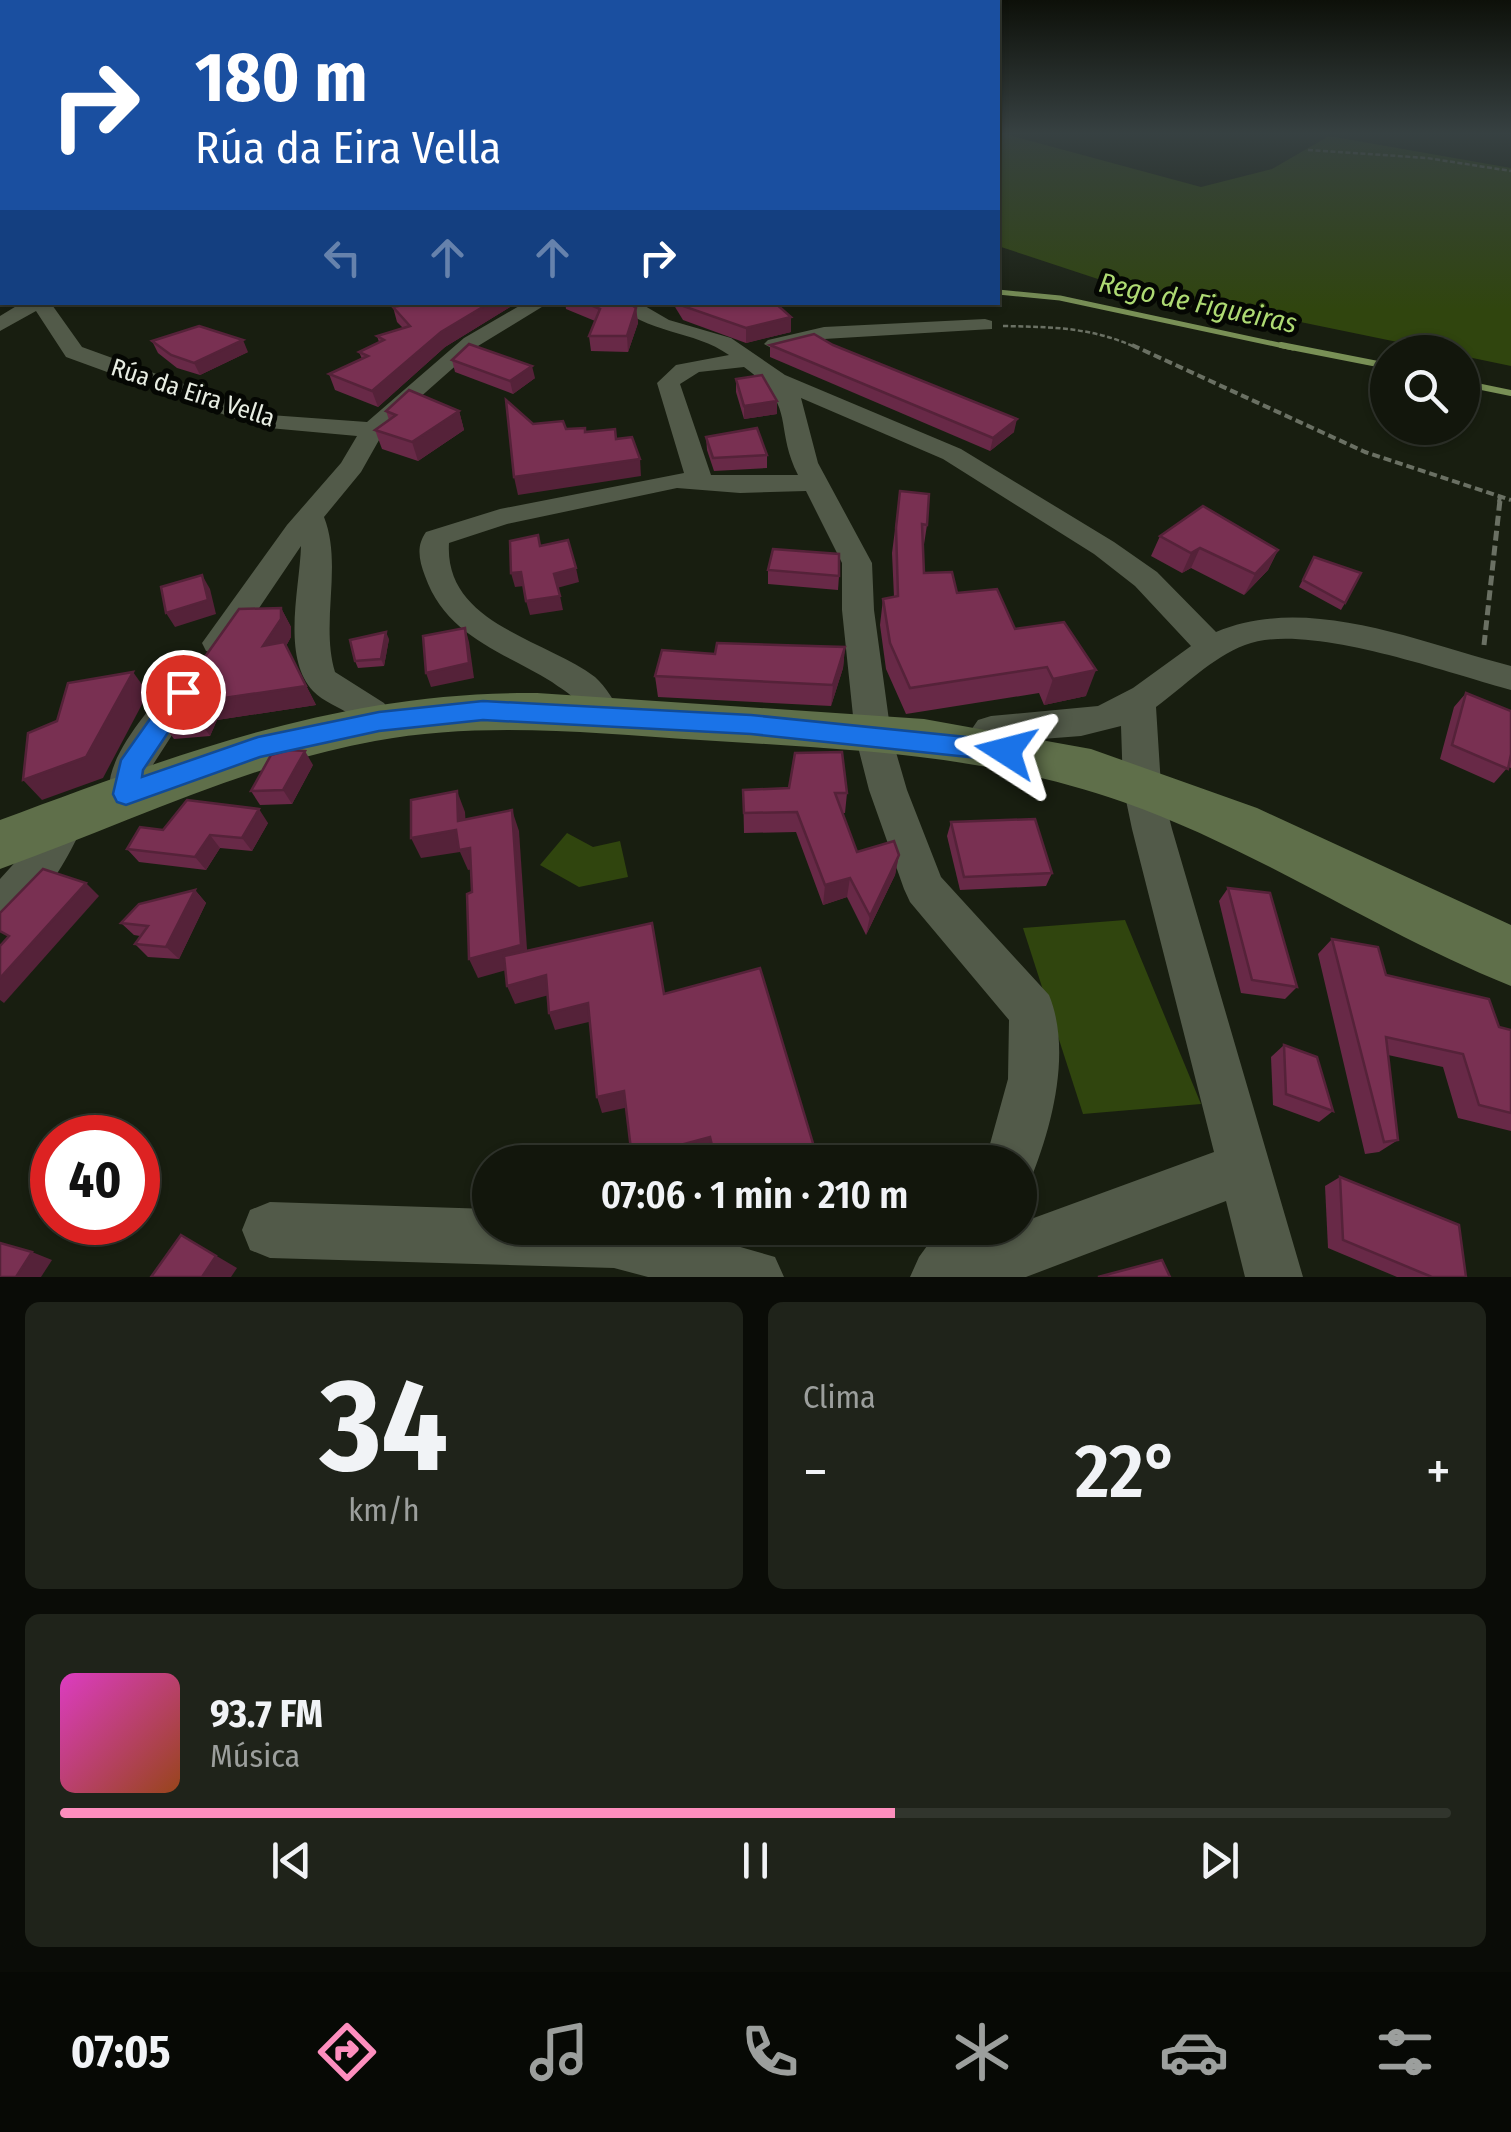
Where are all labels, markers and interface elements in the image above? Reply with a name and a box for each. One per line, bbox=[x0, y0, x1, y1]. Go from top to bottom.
text: 180 m bbox=[195, 36, 368, 120]
icon: right bbox=[30, 40, 160, 170]
text: Rúa da Eira Vella bbox=[195, 121, 501, 175]
icon: left bbox=[315, 230, 370, 285]
icon: ahead bbox=[420, 230, 475, 285]
icon: ahead bbox=[525, 230, 580, 285]
icon: right bbox=[630, 230, 685, 285]
water label: Rego de Figueiras bbox=[1096, 266, 1300, 340]
map controls bbox=[1370, 335, 1480, 445]
button: search bbox=[1370, 335, 1480, 445]
street label: Rúa da Eira Vella bbox=[107, 352, 279, 434]
pin bbox=[141, 650, 226, 735]
icon: arrive bbox=[156, 665, 211, 720]
position arrow bbox=[954, 699, 1058, 803]
speed limit sign: 40 bbox=[30, 1115, 160, 1245]
text: 07:06 · 1 min · 210 m bbox=[601, 1172, 908, 1218]
text: 34 bbox=[320, 1348, 448, 1504]
text: Clima bbox=[803, 1378, 876, 1416]
text: 22° bbox=[1075, 1427, 1179, 1517]
text: − bbox=[803, 1439, 828, 1505]
text: + bbox=[1426, 1439, 1451, 1505]
text: km/h bbox=[348, 1491, 420, 1529]
text: 93.7 FM bbox=[210, 1691, 323, 1737]
text: Música bbox=[210, 1737, 300, 1775]
icon: previous bbox=[264, 1833, 319, 1888]
icon: pause bbox=[728, 1833, 783, 1888]
icon: next bbox=[1192, 1833, 1247, 1888]
icon: directions bbox=[312, 2017, 382, 2087]
icon: music bbox=[524, 2017, 594, 2087]
icon: phone bbox=[735, 2017, 805, 2087]
icon: climate bbox=[947, 2017, 1017, 2087]
icon: car bbox=[1159, 2017, 1229, 2087]
icon: filters bbox=[1370, 2017, 1440, 2087]
text: 07:05 bbox=[71, 2025, 171, 2079]

